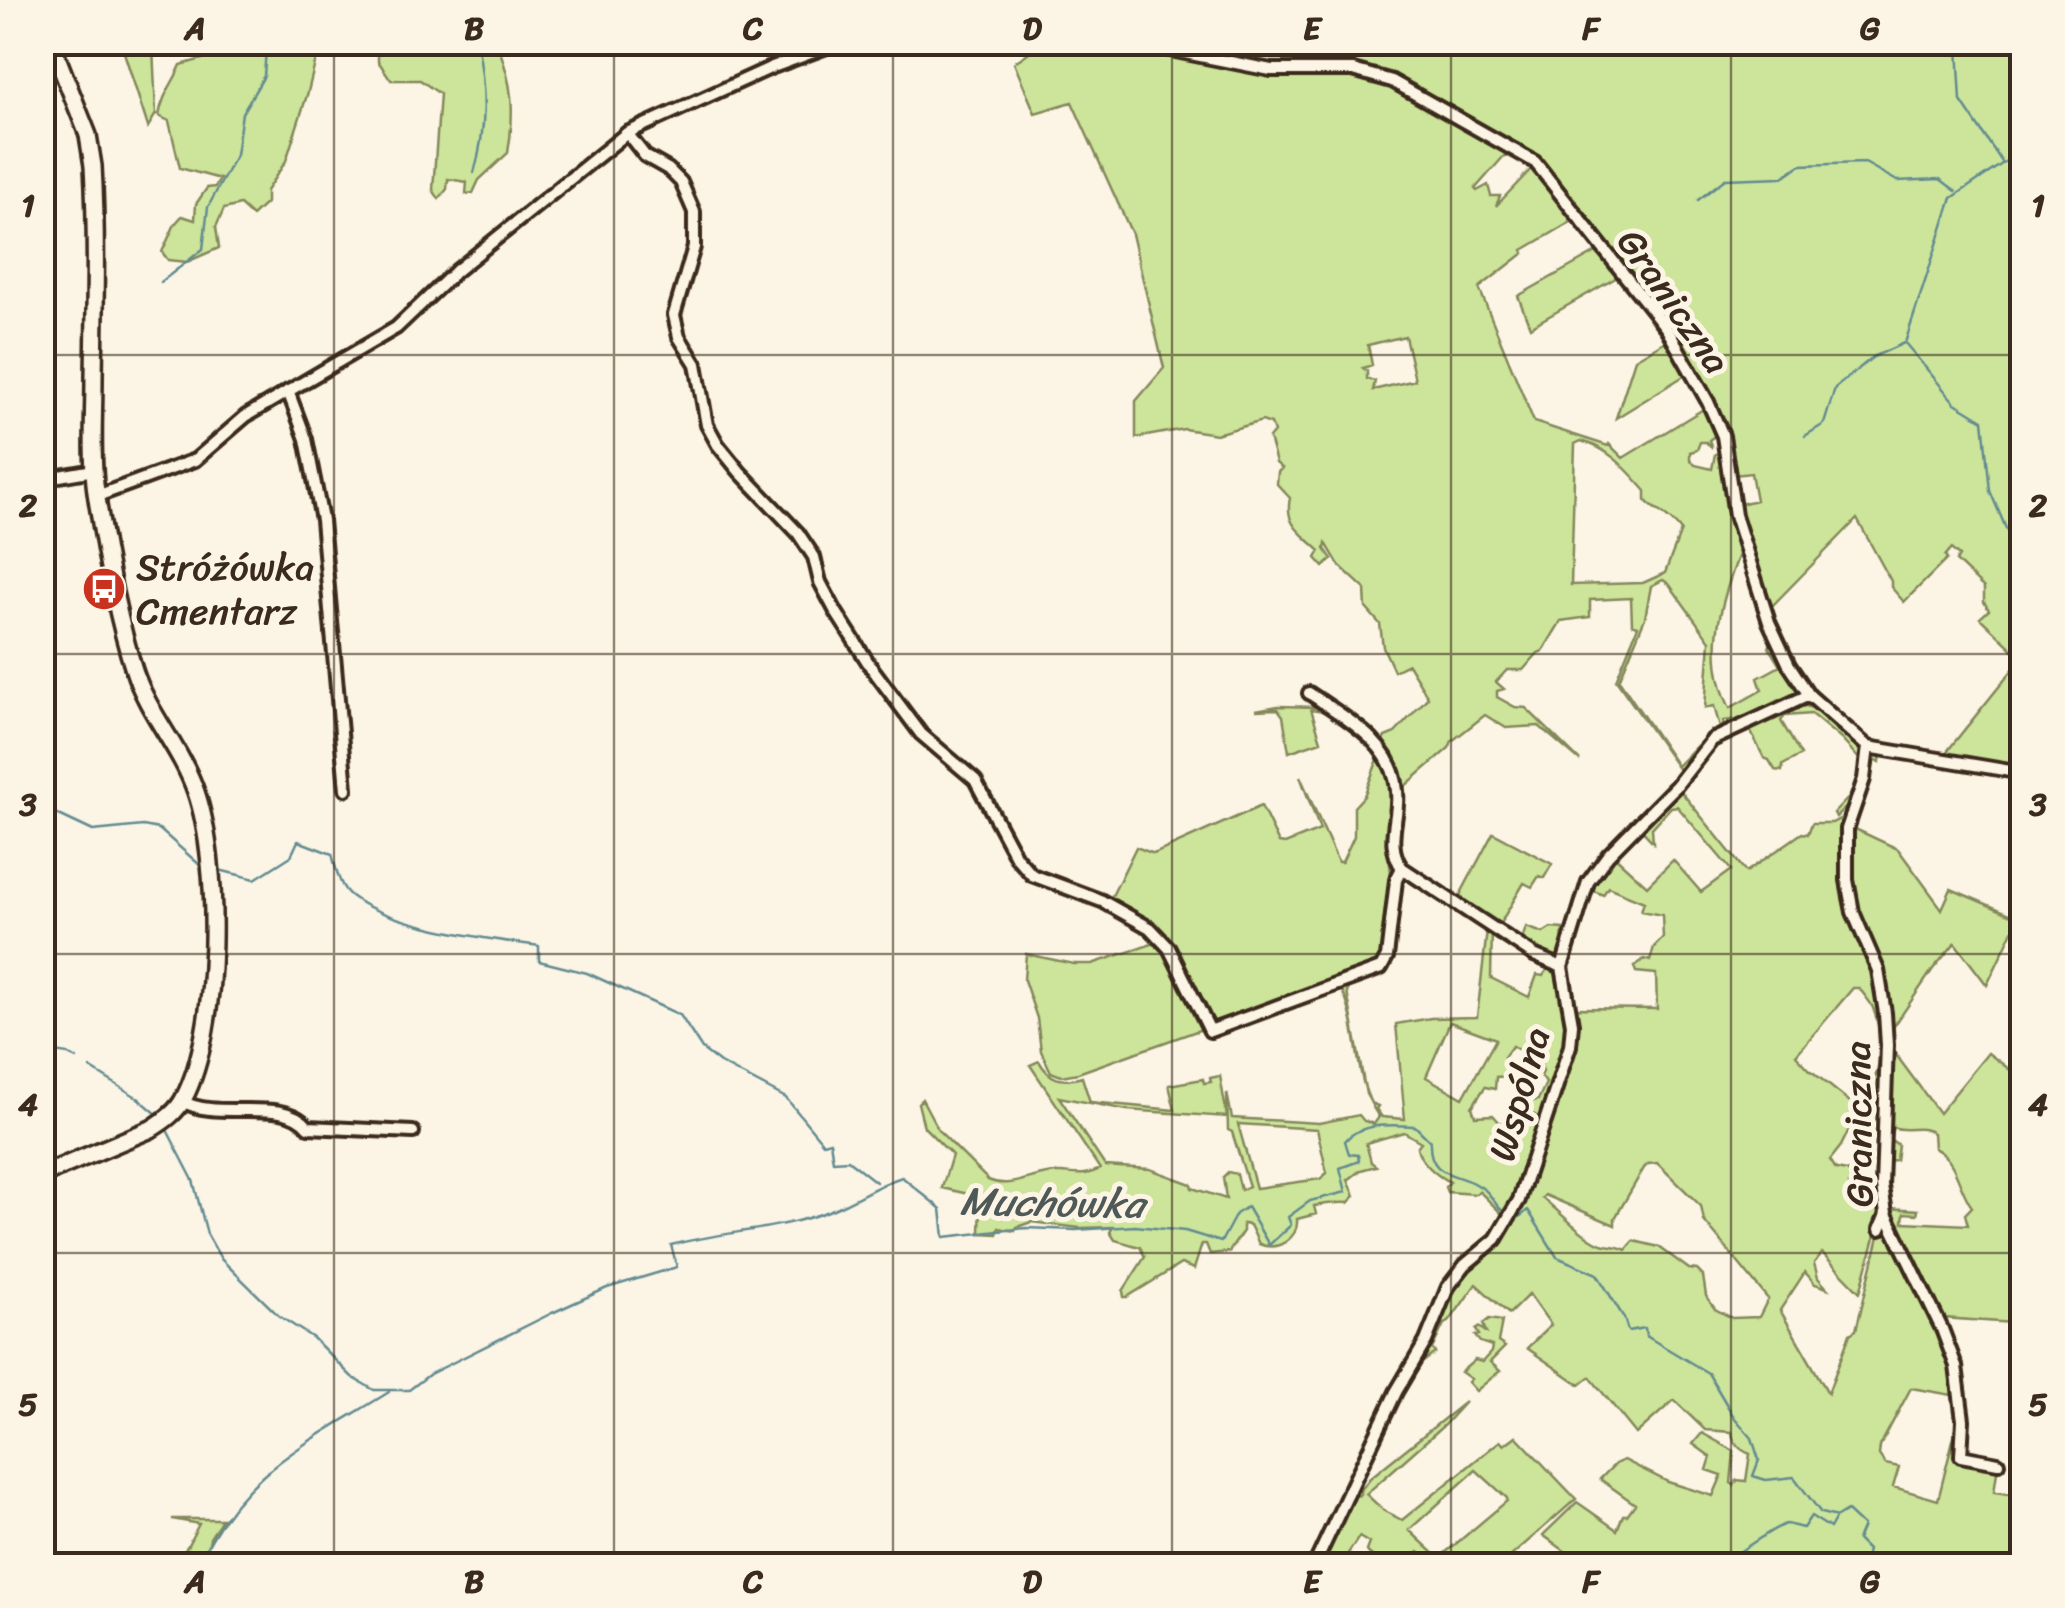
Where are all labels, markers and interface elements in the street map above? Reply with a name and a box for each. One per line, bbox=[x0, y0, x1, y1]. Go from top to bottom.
text: A bbox=[183, 0, 206, 57]
text: B bbox=[464, 0, 484, 57]
text: C bbox=[742, 0, 764, 57]
text: D bbox=[1022, 0, 1042, 57]
text: E bbox=[1303, 0, 1323, 57]
text: F bbox=[1581, 0, 1602, 57]
text: G bbox=[1860, 0, 1881, 57]
text: 1 bbox=[21, 177, 35, 234]
text: 1 bbox=[2031, 177, 2045, 234]
street label: Graniczna bbox=[1599, 214, 1749, 388]
text: 2 bbox=[19, 477, 38, 534]
text: 2 bbox=[2029, 477, 2048, 534]
place label: Stróżówka Cmentarz bbox=[136, 534, 314, 645]
bus stop icon: Stróżówka Cmentarz bbox=[81, 566, 127, 612]
text: 3 bbox=[18, 776, 37, 833]
text: 3 bbox=[2028, 776, 2047, 833]
street label: Wspólna bbox=[1468, 1019, 1571, 1169]
street label: Graniczna bbox=[1824, 1040, 1893, 1208]
text: 4 bbox=[18, 1076, 38, 1133]
text: 4 bbox=[2028, 1076, 2048, 1133]
water label: Muchówka bbox=[959, 1165, 1150, 1240]
text: 5 bbox=[18, 1376, 38, 1433]
text: 5 bbox=[2028, 1376, 2048, 1433]
text: A bbox=[183, 1553, 206, 1608]
text: B bbox=[464, 1553, 484, 1608]
text: C bbox=[742, 1553, 764, 1608]
text: D bbox=[1022, 1553, 1042, 1608]
text: E bbox=[1303, 1553, 1323, 1608]
text: F bbox=[1581, 1553, 1602, 1608]
text: G bbox=[1860, 1553, 1881, 1608]

